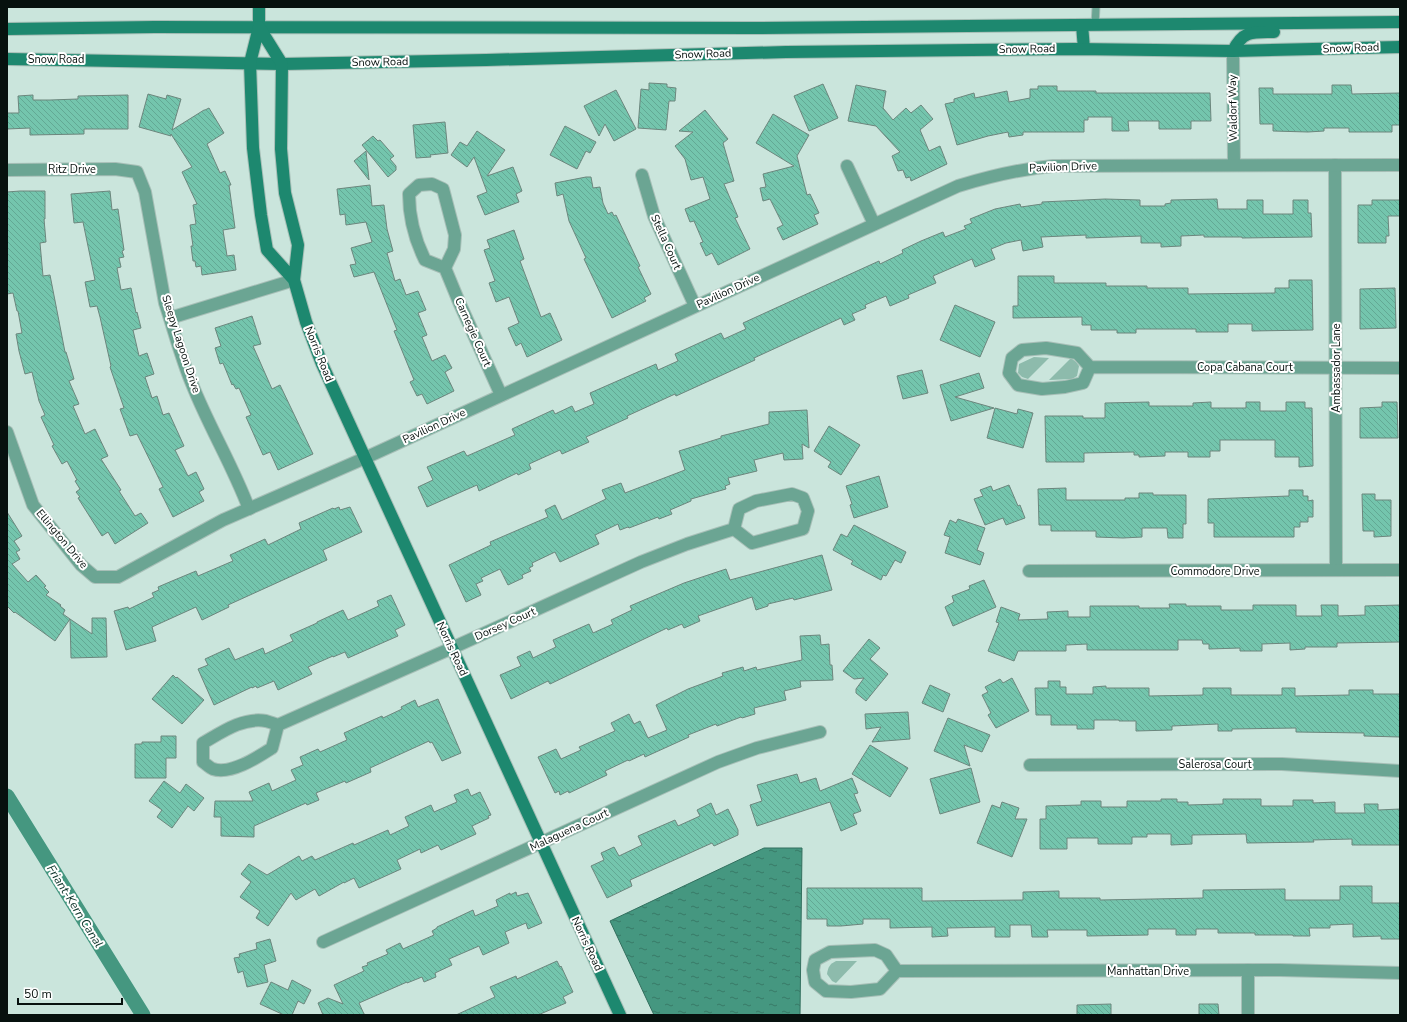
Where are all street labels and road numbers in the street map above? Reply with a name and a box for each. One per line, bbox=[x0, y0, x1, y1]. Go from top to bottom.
street label: Snow Road bbox=[1322, 40, 1380, 56]
street label: Snow Road bbox=[999, 41, 1055, 57]
street label: Snow Road bbox=[674, 46, 732, 62]
street label: Snow Road bbox=[28, 52, 84, 67]
street label: Snow Road bbox=[352, 54, 408, 70]
street label: Waldorf Way bbox=[1225, 74, 1241, 141]
street label: Pavilion Drive bbox=[1029, 158, 1097, 176]
street label: Ritz Drive bbox=[48, 162, 96, 177]
street label: Stella Court bbox=[647, 212, 685, 272]
street label: Pavilion Drive bbox=[694, 270, 762, 312]
street label: Sleepy Lagoon Drive bbox=[158, 293, 204, 395]
street label: Carnegie Court bbox=[451, 295, 495, 369]
street label: Ambassador Lane bbox=[1329, 323, 1344, 413]
street label: Norris Road bbox=[301, 324, 337, 384]
street label: Copa Cabana Court bbox=[1197, 360, 1293, 375]
street label: Pavilion Drive bbox=[400, 405, 468, 447]
street label: Ellington Drive bbox=[33, 506, 91, 572]
street label: Commodore Drive bbox=[1170, 564, 1260, 579]
street label: Dorsey Court bbox=[472, 604, 538, 644]
street label: Norris Road bbox=[433, 619, 471, 679]
street label: Salerosa Court bbox=[1179, 757, 1252, 772]
street label: Malaguena Court bbox=[527, 805, 611, 855]
street label: Norris Road bbox=[568, 914, 606, 974]
street label: Manhattan Drive bbox=[1107, 964, 1189, 979]

